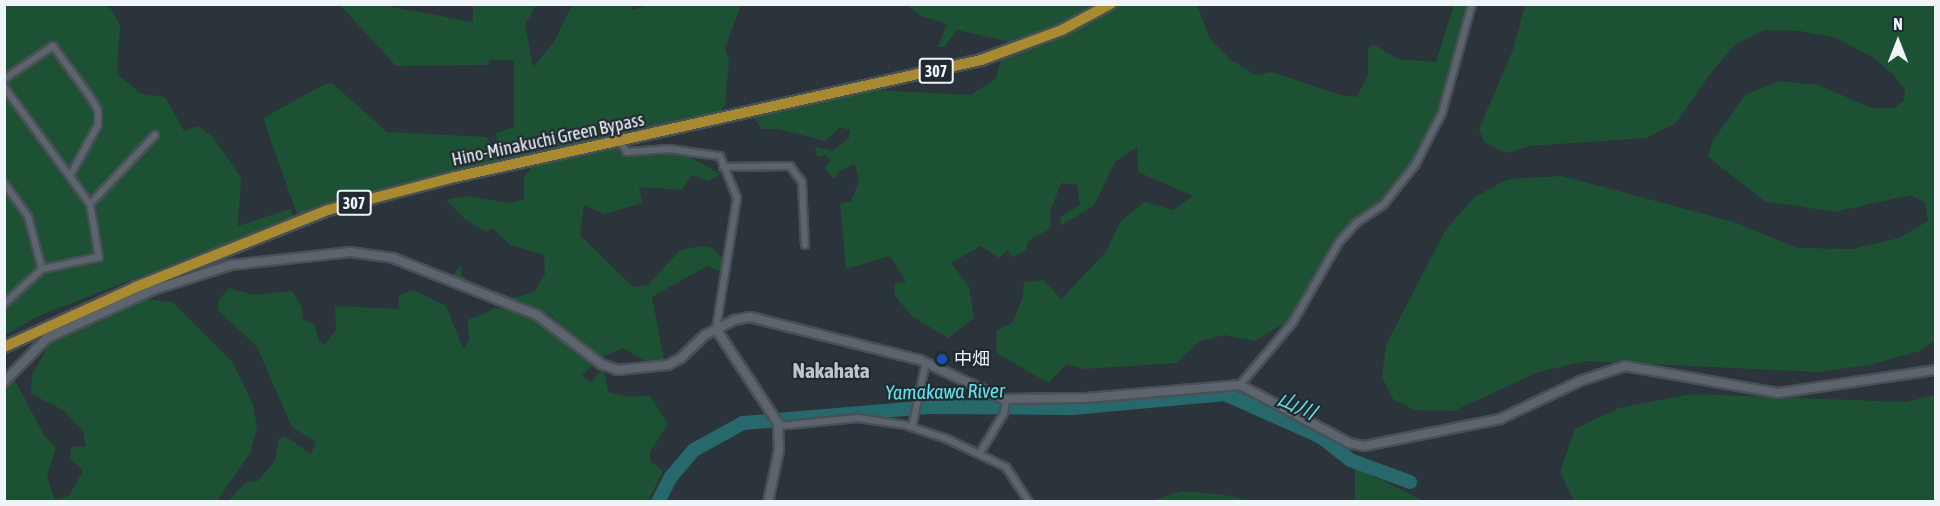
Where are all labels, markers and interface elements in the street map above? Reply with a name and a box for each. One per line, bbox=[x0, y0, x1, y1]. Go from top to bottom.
north arrow bbox=[1868, 12, 1928, 72]
text: N bbox=[1893, 15, 1903, 33]
road number: 307 bbox=[918, 58, 954, 84]
street label: Hino-Minakuchi Green Bypass bbox=[450, 109, 646, 171]
road number: 307 bbox=[336, 190, 372, 216]
place label: 中畑 bbox=[954, 348, 990, 370]
marker: 中畑 bbox=[935, 352, 949, 366]
district label: Nakahata bbox=[793, 357, 869, 383]
water label: Yamakawa River bbox=[885, 378, 1005, 404]
water label: 山川 bbox=[1274, 386, 1320, 424]

